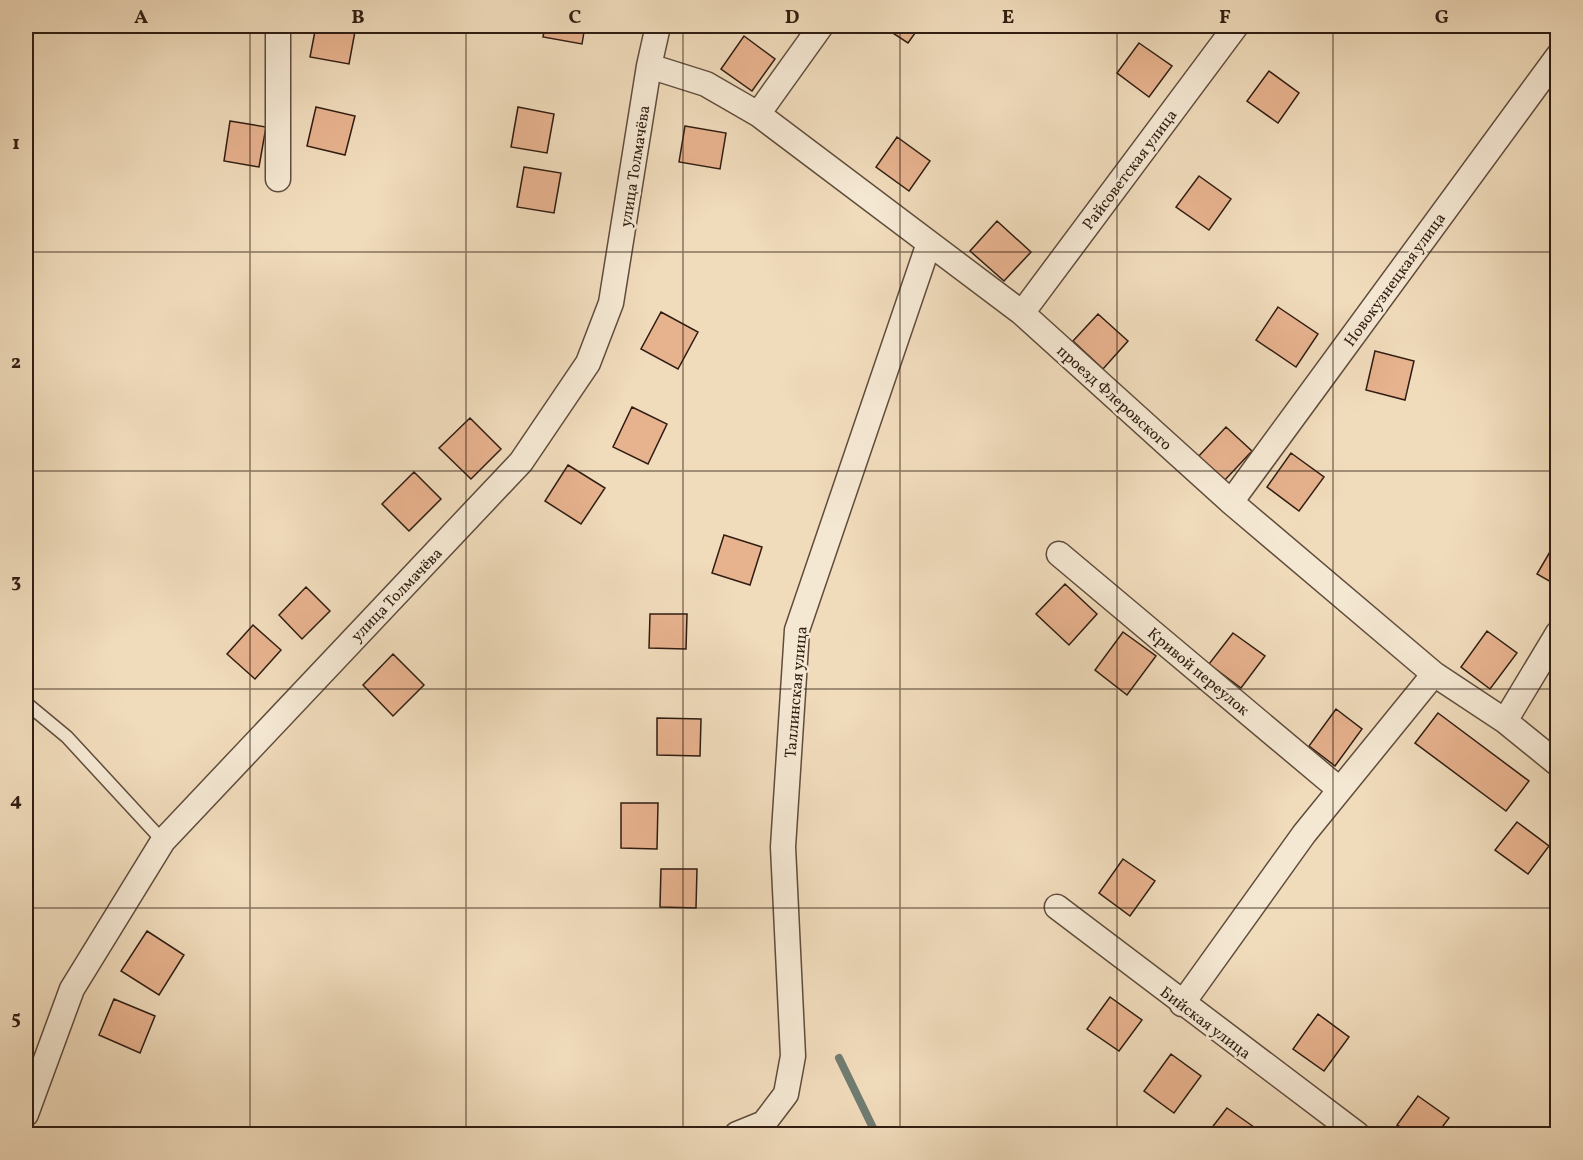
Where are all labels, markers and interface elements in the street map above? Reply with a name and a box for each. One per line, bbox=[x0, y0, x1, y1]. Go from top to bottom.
text: A bbox=[134, 4, 148, 32]
text: B bbox=[351, 4, 365, 32]
text: C bbox=[569, 4, 582, 32]
text: D bbox=[785, 4, 799, 32]
text: E bbox=[1002, 4, 1014, 32]
text: F bbox=[1219, 4, 1231, 32]
text: G bbox=[1435, 4, 1449, 32]
street label: улица Толмачёва bbox=[615, 104, 656, 229]
street label: Райсоветская улица bbox=[1078, 105, 1183, 235]
text: 1 bbox=[12, 130, 20, 158]
street label: Новокузнецкая улица bbox=[1340, 209, 1452, 352]
street label: проезд Флеровского bbox=[1051, 341, 1176, 456]
text: 2 bbox=[11, 349, 21, 377]
street label: улица Толмачёва bbox=[347, 543, 448, 647]
text: 3 bbox=[11, 568, 21, 596]
street label: Кривой переулок bbox=[1142, 623, 1254, 722]
street label: Таллинская улица bbox=[780, 625, 814, 759]
text: 4 bbox=[10, 787, 22, 815]
street label: Бийская улица bbox=[1155, 982, 1255, 1065]
text: 5 bbox=[11, 1005, 21, 1033]

